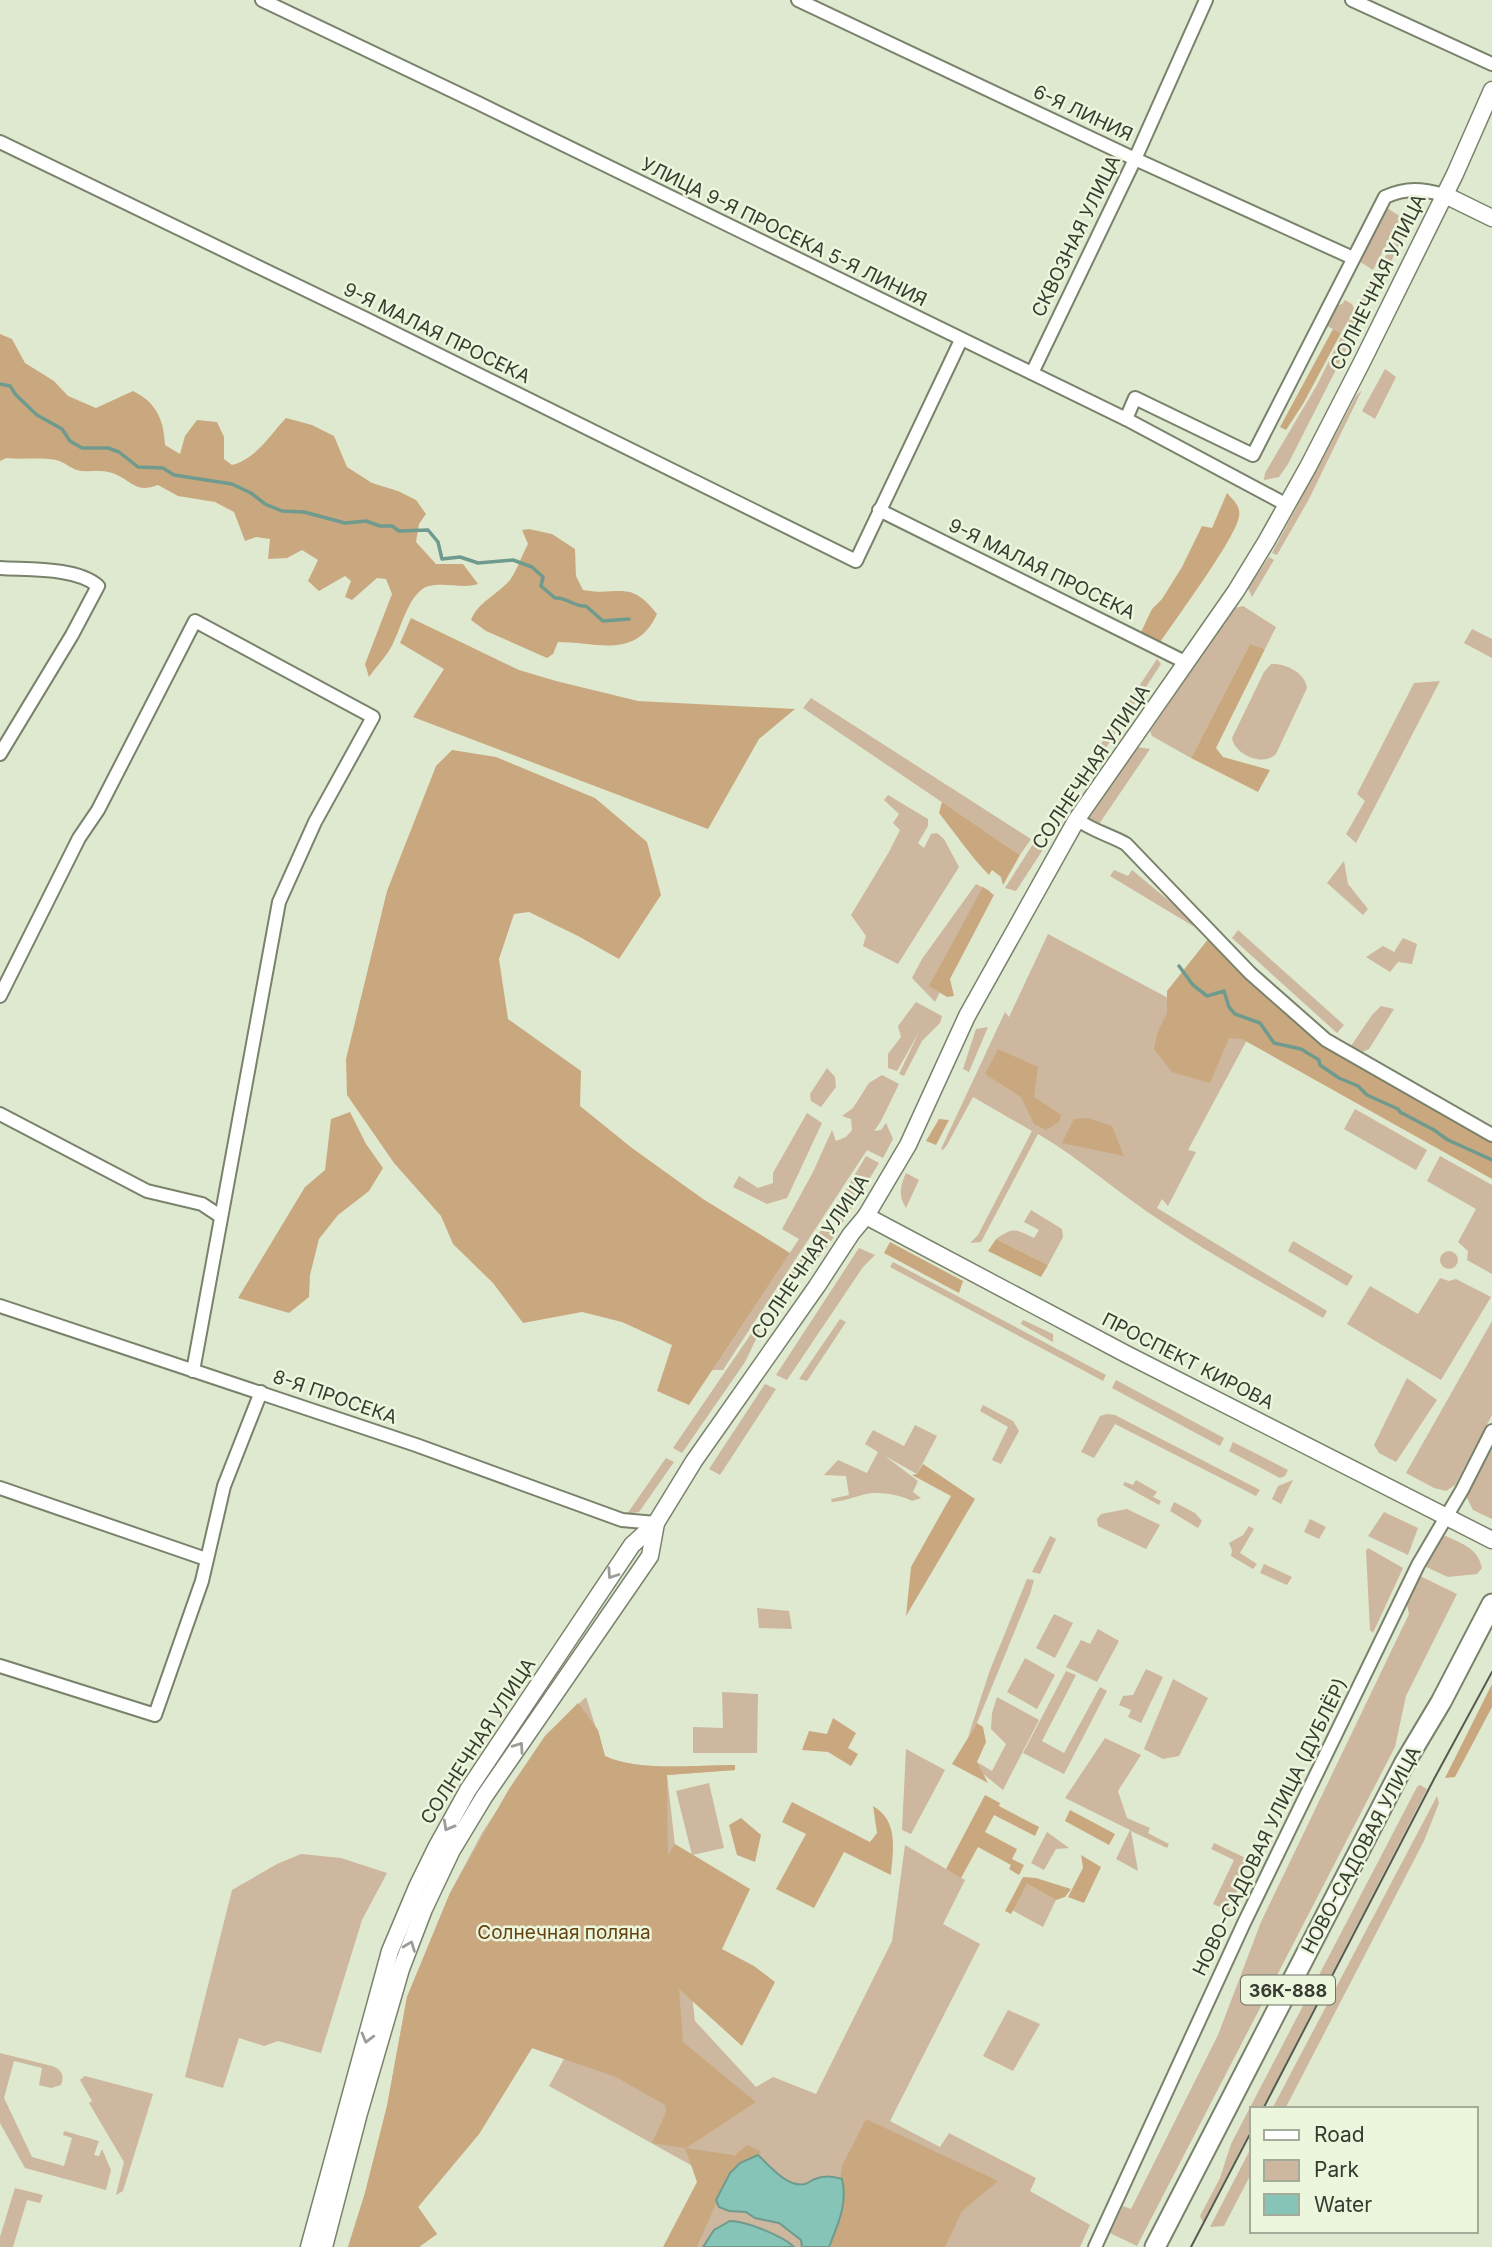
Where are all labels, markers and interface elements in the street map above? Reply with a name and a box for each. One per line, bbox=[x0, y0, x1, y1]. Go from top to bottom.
street label: 6-Я ЛИНИЯ bbox=[1030, 80, 1136, 146]
street label: СКВОЗНАЯ УЛИЦА bbox=[1027, 151, 1125, 321]
street label: УЛИЦА 9-Я ПРОСЕКА 5-Я ЛИНИЯ bbox=[637, 153, 931, 311]
street label: СОЛНЕЧНАЯ УЛИЦА bbox=[1325, 190, 1431, 374]
street label: 9-Я МАЛАЯ ПРОСЕКА bbox=[340, 278, 534, 388]
street label: 9-Я МАЛАЯ ПРОСЕКА bbox=[945, 514, 1139, 624]
street label: СОЛНЕЧНАЯ УЛИЦА bbox=[1027, 680, 1155, 854]
street label: СОЛНЕЧНАЯ УЛИЦА bbox=[746, 1170, 874, 1344]
street label: ПРОСПЕКТ КИРОВА bbox=[1098, 1308, 1278, 1414]
street label: 8-Я ПРОСЕКА bbox=[270, 1365, 400, 1429]
one-way arrow bbox=[608, 1567, 621, 1580]
street label: СОЛНЕЧНАЯ УЛИЦА bbox=[416, 1654, 540, 1828]
street label: НОВО-САДОВАЯ УЛИЦА (ДУБЛЁР) bbox=[1188, 1674, 1352, 1980]
one-way arrow bbox=[511, 1742, 523, 1755]
street label: НОВО-САДОВАЯ УЛИЦА bbox=[1297, 1742, 1425, 1958]
one-way arrow bbox=[443, 1819, 456, 1832]
park label: Солнечная поляна bbox=[477, 1921, 651, 1944]
one-way arrow bbox=[402, 1940, 416, 1952]
road number: 36К-888 bbox=[1241, 1976, 1335, 2004]
one-way arrow bbox=[360, 2032, 375, 2044]
legend bbox=[1250, 2107, 1478, 2233]
text: Road bbox=[1314, 2122, 1365, 2147]
text: Park bbox=[1314, 2157, 1359, 2182]
text: Water bbox=[1314, 2192, 1372, 2217]

